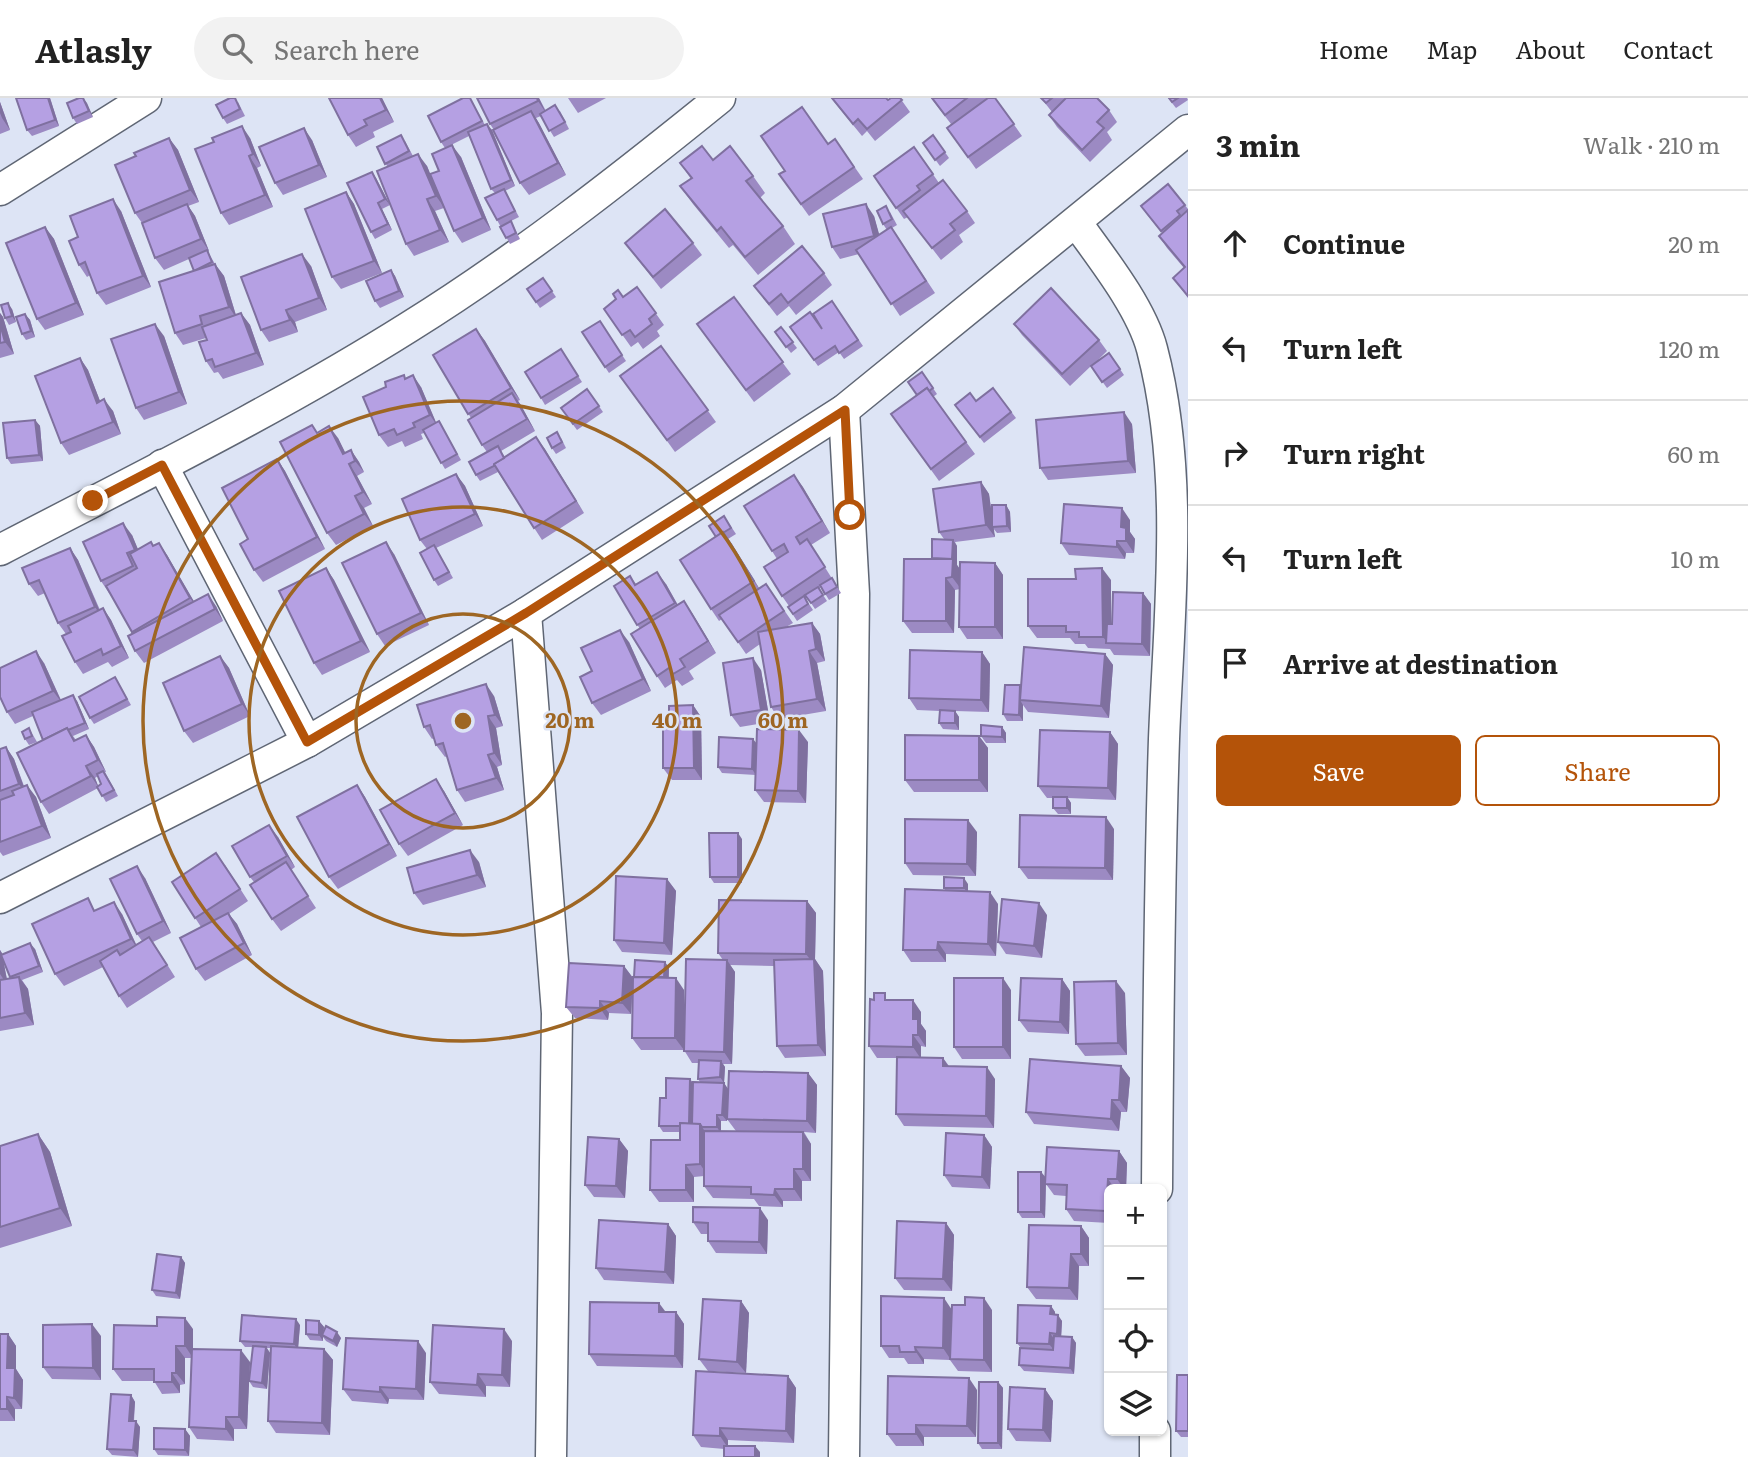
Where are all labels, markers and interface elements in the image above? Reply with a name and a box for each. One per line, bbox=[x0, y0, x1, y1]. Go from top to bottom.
search box bbox=[194, 17, 684, 80]
text: Atlasly bbox=[35, 24, 152, 73]
icon: search bbox=[218, 29, 256, 67]
text: Search here bbox=[274, 29, 420, 68]
text: Home bbox=[1319, 31, 1388, 66]
text: Map bbox=[1426, 31, 1477, 66]
text: About bbox=[1515, 31, 1585, 66]
text: Contact bbox=[1623, 31, 1713, 66]
text: 3 min bbox=[1216, 122, 1300, 166]
text: Walk · 210 m bbox=[1583, 127, 1720, 161]
text: Continue bbox=[1283, 223, 1405, 262]
icon: ahead bbox=[1216, 224, 1254, 262]
text: 20 m bbox=[1668, 226, 1720, 260]
text: Turn left bbox=[1283, 328, 1402, 367]
icon: left bbox=[1216, 329, 1254, 367]
text: 120 m bbox=[1659, 331, 1720, 365]
text: Turn right bbox=[1283, 433, 1425, 472]
icon: right bbox=[1216, 434, 1254, 472]
text: 60 m bbox=[1667, 436, 1720, 470]
route end bbox=[77, 485, 108, 516]
route start bbox=[834, 499, 865, 530]
text: Turn left bbox=[1283, 538, 1402, 577]
icon: left bbox=[1216, 539, 1254, 577]
text: 10 m bbox=[1670, 541, 1720, 575]
text: Arrive at destination bbox=[1283, 643, 1558, 682]
icon: arrive bbox=[1216, 644, 1254, 682]
text: 20 m bbox=[545, 703, 595, 734]
text: 40 m bbox=[652, 703, 702, 734]
text: 60 m bbox=[758, 703, 808, 734]
centre of rings bbox=[451, 709, 475, 733]
button: Save bbox=[1216, 735, 1461, 806]
button: Share bbox=[1475, 735, 1720, 806]
map controls bbox=[1104, 1184, 1167, 1436]
button: + bbox=[1104, 1184, 1167, 1247]
button: − bbox=[1104, 1247, 1167, 1310]
button: locate bbox=[1104, 1310, 1167, 1373]
button: layers bbox=[1104, 1373, 1167, 1436]

